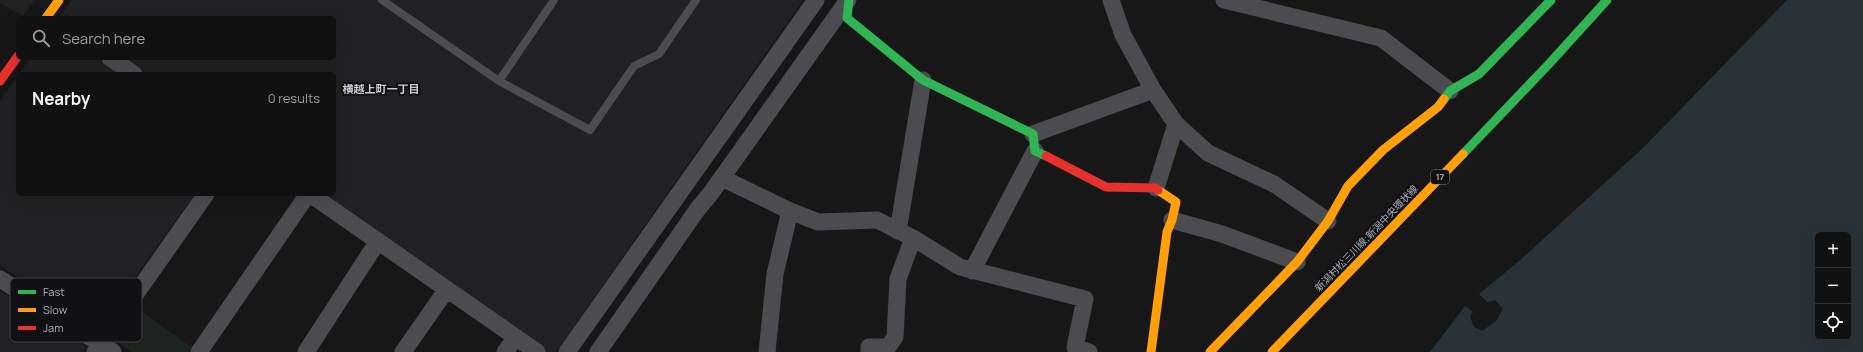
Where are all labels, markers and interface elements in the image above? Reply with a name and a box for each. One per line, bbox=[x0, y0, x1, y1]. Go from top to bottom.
search box bbox=[16, 16, 336, 60]
icon: search bbox=[30, 27, 52, 49]
text: Search here bbox=[62, 28, 145, 49]
district label: 横越上町一丁目 bbox=[343, 81, 420, 96]
text: Nearby bbox=[32, 87, 90, 110]
text: 0 results bbox=[268, 89, 320, 107]
road number: 17 bbox=[1431, 170, 1449, 184]
street label: 新潟村松三川線;新潟中央環状線 bbox=[1311, 182, 1421, 294]
map controls bbox=[1815, 232, 1851, 340]
button: + bbox=[1815, 232, 1851, 268]
button: − bbox=[1815, 268, 1851, 304]
legend bbox=[10, 278, 142, 342]
text: Fast bbox=[43, 284, 65, 299]
text: Slow bbox=[43, 302, 68, 317]
button: locate bbox=[1815, 304, 1851, 340]
text: Jam bbox=[43, 320, 64, 335]

